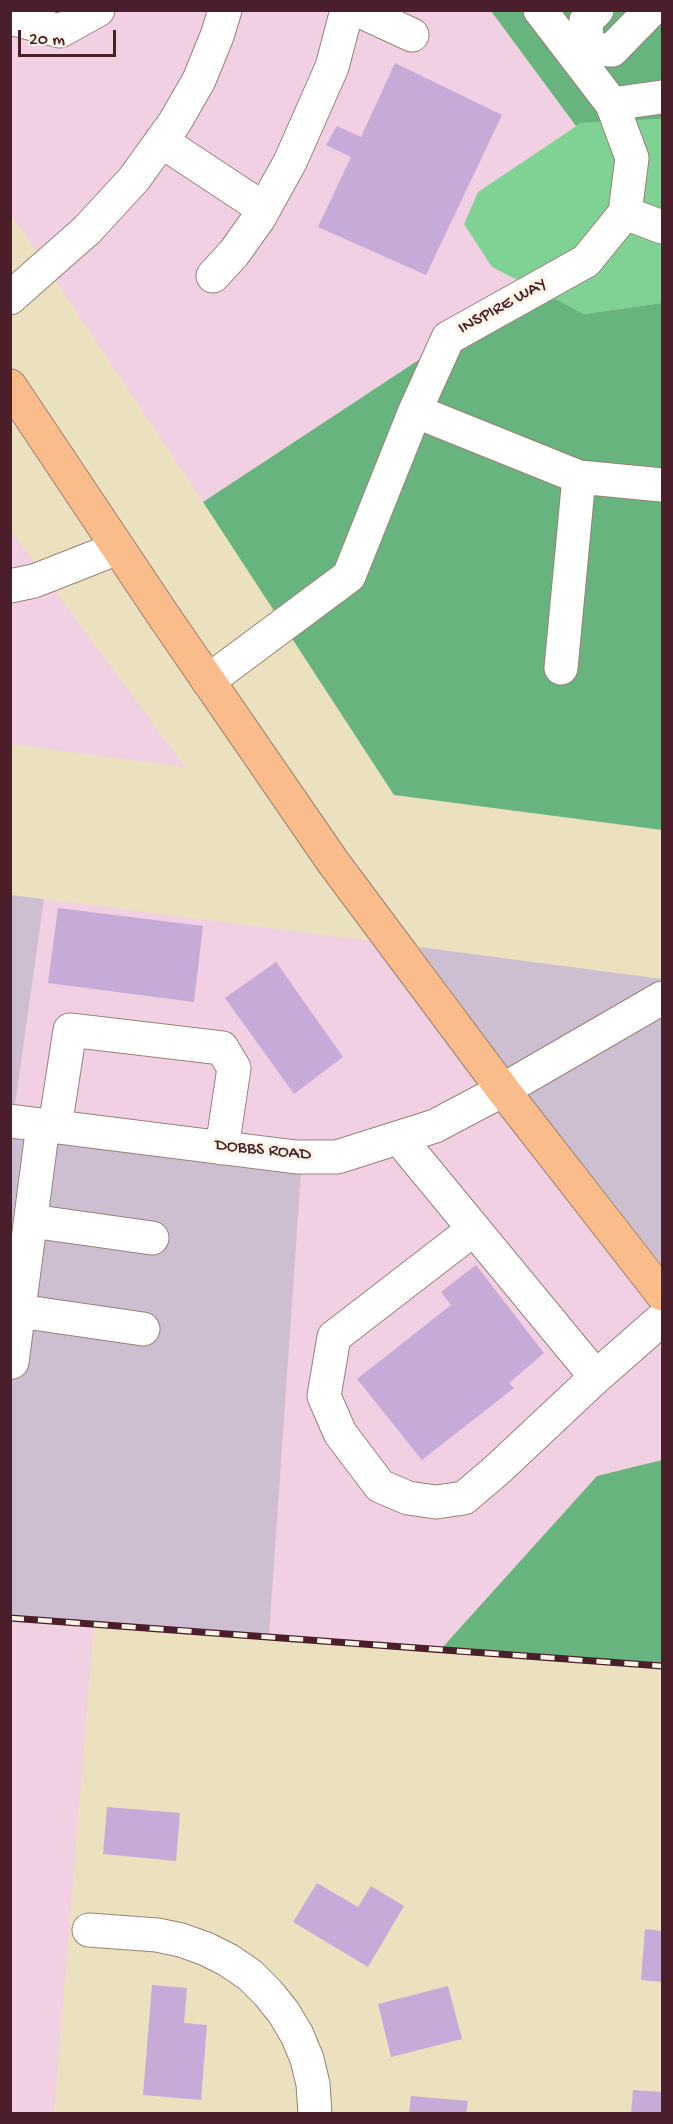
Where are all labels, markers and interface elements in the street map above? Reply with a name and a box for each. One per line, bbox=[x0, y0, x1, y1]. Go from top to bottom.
scale bar bbox=[21, 18, 118, 56]
text: 20 m bbox=[29, 30, 65, 51]
street label: INSPIRE WAY bbox=[455, 274, 551, 340]
street label: DOBBS ROAD bbox=[214, 1135, 312, 1167]

